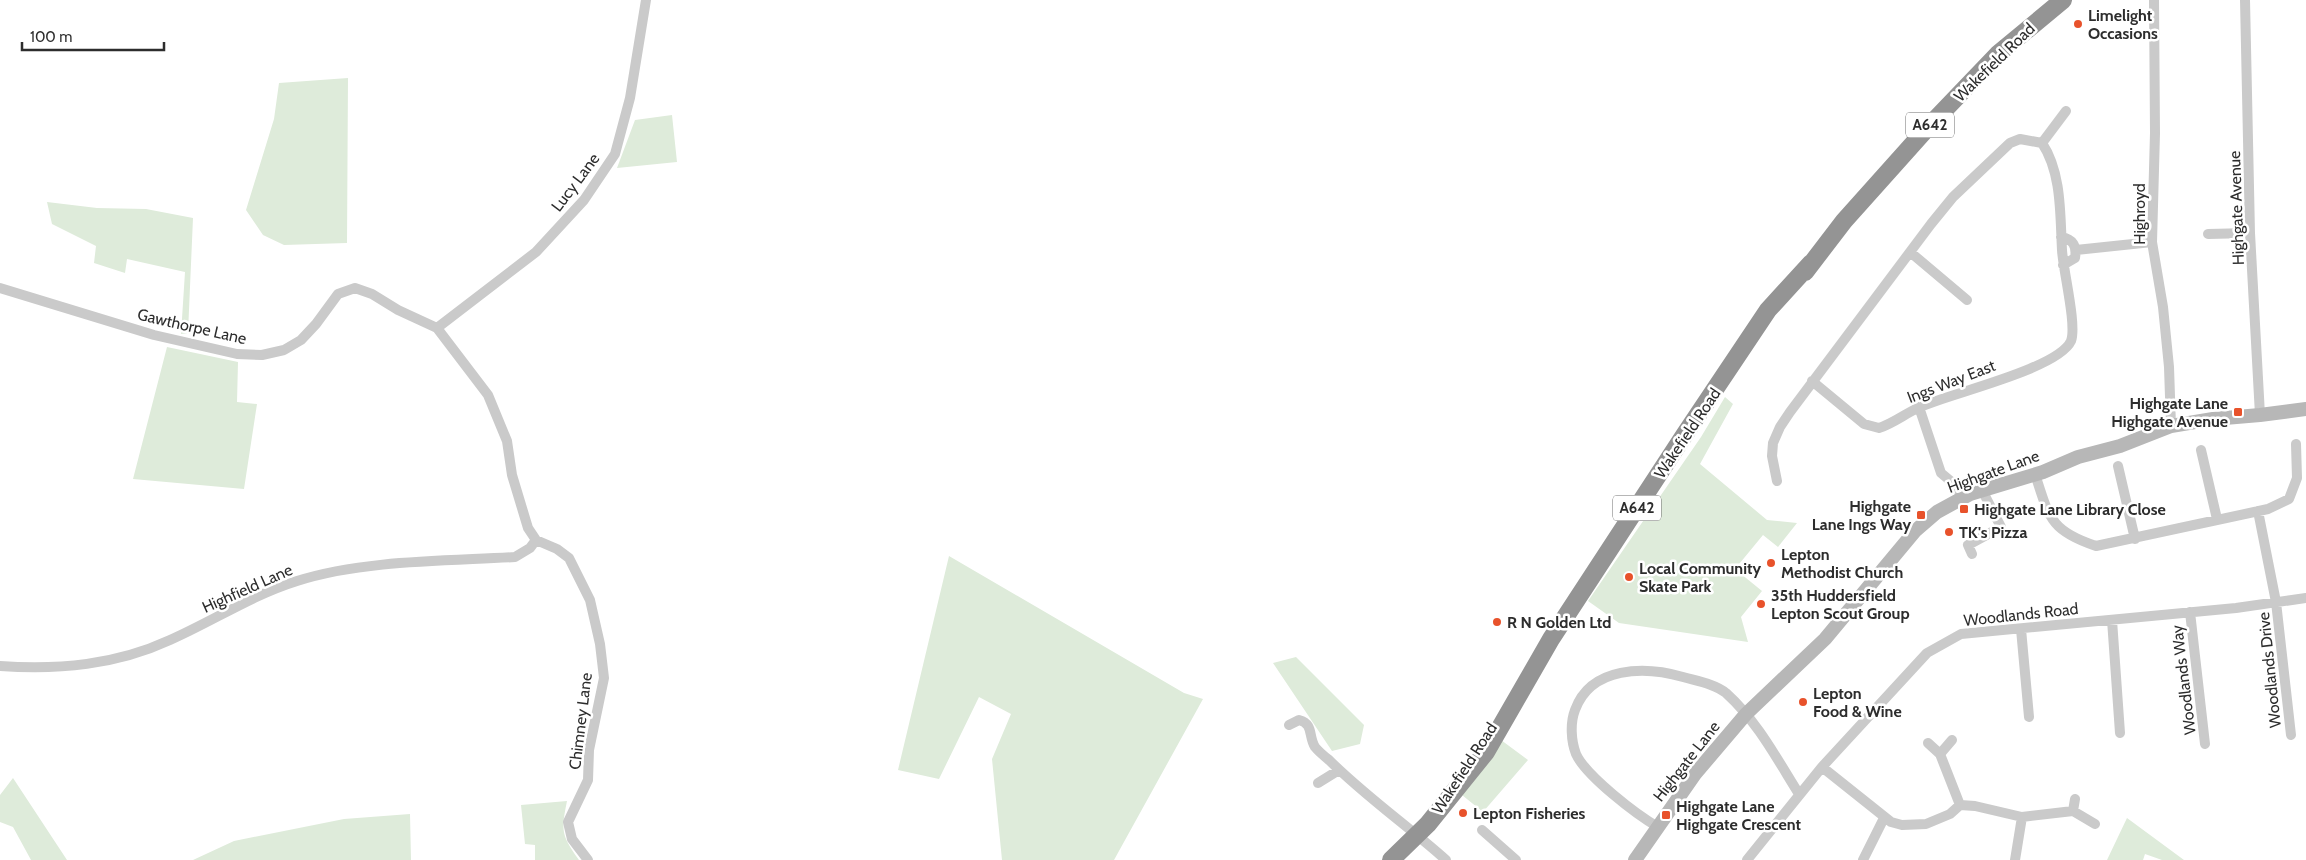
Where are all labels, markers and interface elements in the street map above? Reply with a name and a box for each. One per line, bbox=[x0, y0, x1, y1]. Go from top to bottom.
place label: Limelight Occasions bbox=[2088, 6, 2158, 43]
marker: Limelight Occasions bbox=[2072, 18, 2084, 30]
street label: Wakefield Road bbox=[1950, 19, 2039, 106]
scale bar bbox=[22, 20, 165, 52]
text: 100 m bbox=[30, 28, 72, 46]
road number: A642 bbox=[1906, 112, 1954, 138]
street label: Lucy Lane bbox=[547, 149, 603, 215]
street label: Highgate Avenue bbox=[2225, 150, 2248, 266]
street label: Highroyd bbox=[2130, 183, 2149, 245]
street label: Gawthorpe Lane bbox=[136, 305, 248, 348]
street label: Ings Way East bbox=[1904, 356, 1999, 407]
street label: Wakefield Road bbox=[1650, 384, 1725, 482]
place label: Highgate Lane Highgate Avenue bbox=[2111, 394, 2228, 431]
marker: Highgate Lane Highgate Avenue bbox=[2232, 406, 2244, 418]
street label: Highgate Lane bbox=[1945, 446, 2042, 497]
road number: A642 bbox=[1613, 496, 1661, 520]
place label: Highgate Lane Ings Way bbox=[1812, 497, 1911, 534]
place label: Highgate Lane Library Close bbox=[1974, 500, 2166, 519]
marker: Highgate Lane Library Close bbox=[1958, 503, 1970, 515]
marker: Highgate Lane Ings Way bbox=[1915, 509, 1927, 521]
place label: TK's Pizza bbox=[1959, 523, 2027, 542]
marker: TK's Pizza bbox=[1943, 526, 1955, 538]
place label: Lepton Methodist Church bbox=[1781, 545, 1903, 582]
marker: Lepton Methodist Church bbox=[1765, 557, 1777, 569]
place label: Local Community Skate Park bbox=[1639, 559, 1762, 596]
street label: Highfield Lane bbox=[199, 560, 295, 617]
marker: Local Community Skate Park bbox=[1623, 571, 1635, 583]
place label: 35th Huddersfield Lepton Scout Group bbox=[1771, 586, 1910, 623]
marker: 35th Huddersfield Lepton Scout Group bbox=[1755, 598, 1767, 610]
street label: Woodlands Road bbox=[1963, 599, 2079, 630]
street label: Woodlands Drive bbox=[2254, 611, 2285, 729]
place label: R N Golden Ltd bbox=[1507, 613, 1611, 632]
marker: R N Golden Ltd bbox=[1491, 616, 1503, 628]
street label: Woodlands Way bbox=[2167, 624, 2200, 736]
street label: Chimney Lane bbox=[565, 672, 596, 771]
place label: Lepton Food & Wine bbox=[1813, 684, 1902, 721]
marker: Lepton Food & Wine bbox=[1797, 696, 1809, 708]
street label: Highgate Lane bbox=[1649, 717, 1724, 805]
street label: Wakefield Road bbox=[1428, 719, 1501, 817]
place label: Highgate Lane Highgate Crescent bbox=[1676, 797, 1801, 834]
place label: Lepton Fisheries bbox=[1473, 804, 1586, 823]
marker: Lepton Fisheries bbox=[1457, 807, 1469, 819]
marker: Highgate Lane Highgate Crescent bbox=[1660, 809, 1672, 821]

